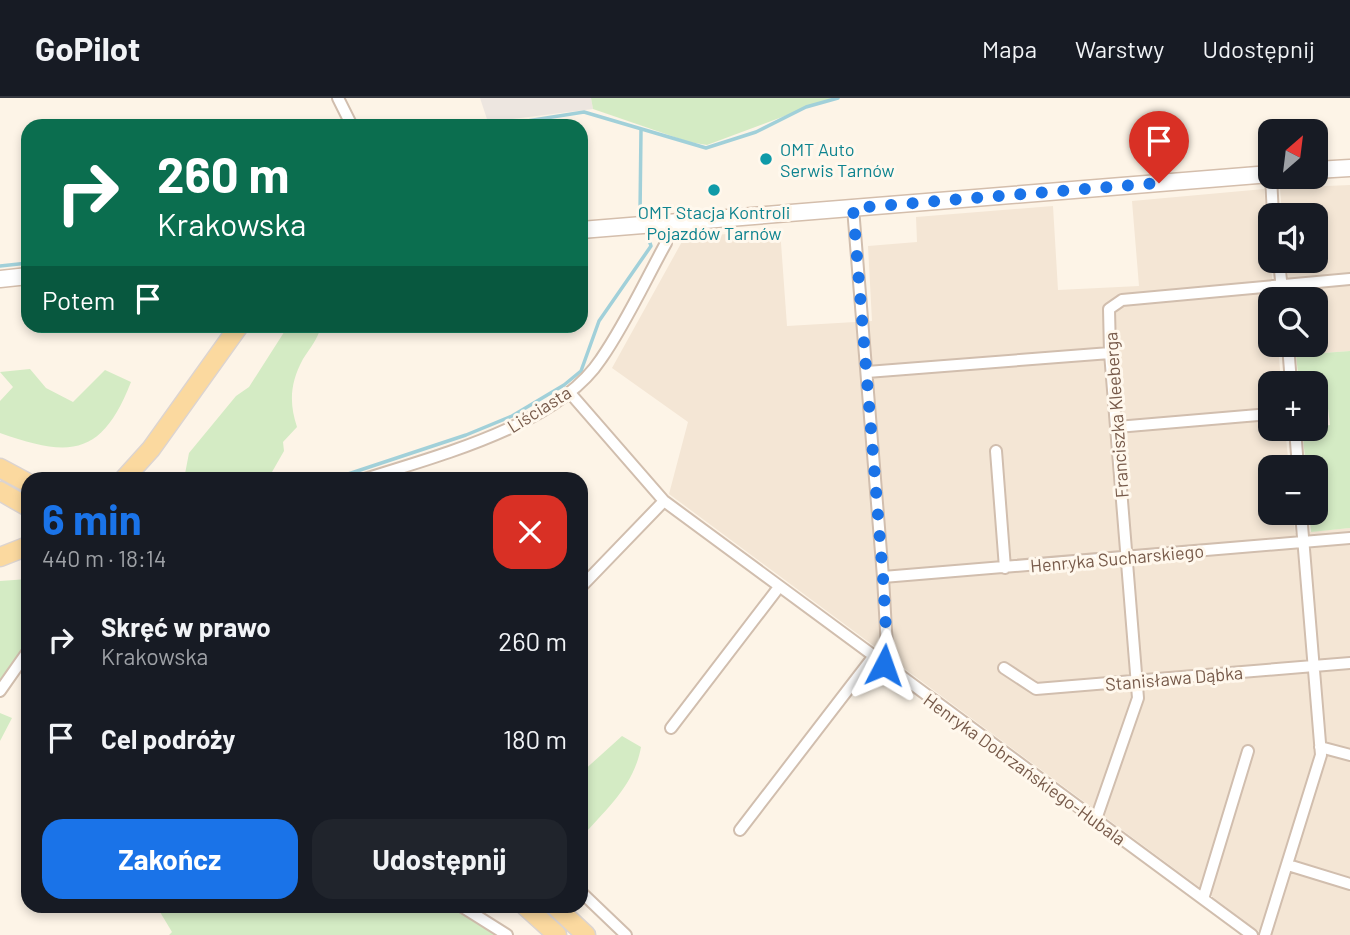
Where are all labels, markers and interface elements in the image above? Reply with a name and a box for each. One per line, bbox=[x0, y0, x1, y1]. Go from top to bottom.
text: GoPilot bbox=[35, 28, 140, 68]
text: Mapa bbox=[982, 34, 1037, 63]
text: Warstwy bbox=[1075, 34, 1164, 63]
text: Udostępnij bbox=[1202, 34, 1315, 63]
pin bbox=[1129, 111, 1189, 183]
north arrow bbox=[1258, 119, 1328, 189]
map controls bbox=[1258, 119, 1328, 525]
icon: arrive bbox=[1140, 122, 1178, 160]
place label: OMT Auto Serwis Tarnów bbox=[780, 138, 895, 181]
text: 260 m bbox=[157, 144, 289, 203]
icon: right bbox=[42, 147, 133, 238]
marker: OMT Auto Serwis Tarnów bbox=[758, 151, 774, 167]
marker: OMT Stacja Kontroli Pojazdów Tarnów bbox=[706, 182, 722, 198]
place label: OMT Stacja Kontroli Pojazdów Tarnów bbox=[638, 201, 790, 244]
button: sound bbox=[1258, 203, 1328, 273]
text: Krakowska bbox=[157, 204, 306, 242]
icon: arrive bbox=[129, 280, 167, 318]
text: Potem bbox=[42, 284, 115, 315]
button: search bbox=[1258, 287, 1328, 357]
street label: Franciszka Kleeberga bbox=[1099, 331, 1133, 499]
button: + bbox=[1258, 371, 1328, 441]
street label: Liściasta bbox=[503, 381, 575, 437]
button: − bbox=[1258, 455, 1328, 525]
text: 6 min bbox=[42, 493, 142, 543]
button: close bbox=[493, 495, 567, 569]
street label: Henryka Sucharskiego bbox=[1029, 539, 1205, 577]
text: 440 m · 18:14 bbox=[42, 544, 167, 572]
text: Skręć w prawo bbox=[101, 611, 271, 642]
icon: right bbox=[42, 621, 80, 659]
text: 260 m bbox=[498, 625, 567, 656]
position arrow bbox=[847, 628, 921, 702]
text: Krakowska bbox=[101, 642, 208, 670]
street label: Stanisława Dąbka bbox=[1104, 661, 1244, 695]
street label: Henryka Dobrzańskiego-Hubala bbox=[920, 688, 1130, 850]
icon: arrive bbox=[42, 719, 80, 757]
text: Cel podróży bbox=[101, 723, 235, 754]
text: 180 m bbox=[503, 723, 567, 754]
button: Zakończ bbox=[42, 819, 298, 899]
button: Udostępnij bbox=[312, 819, 567, 899]

